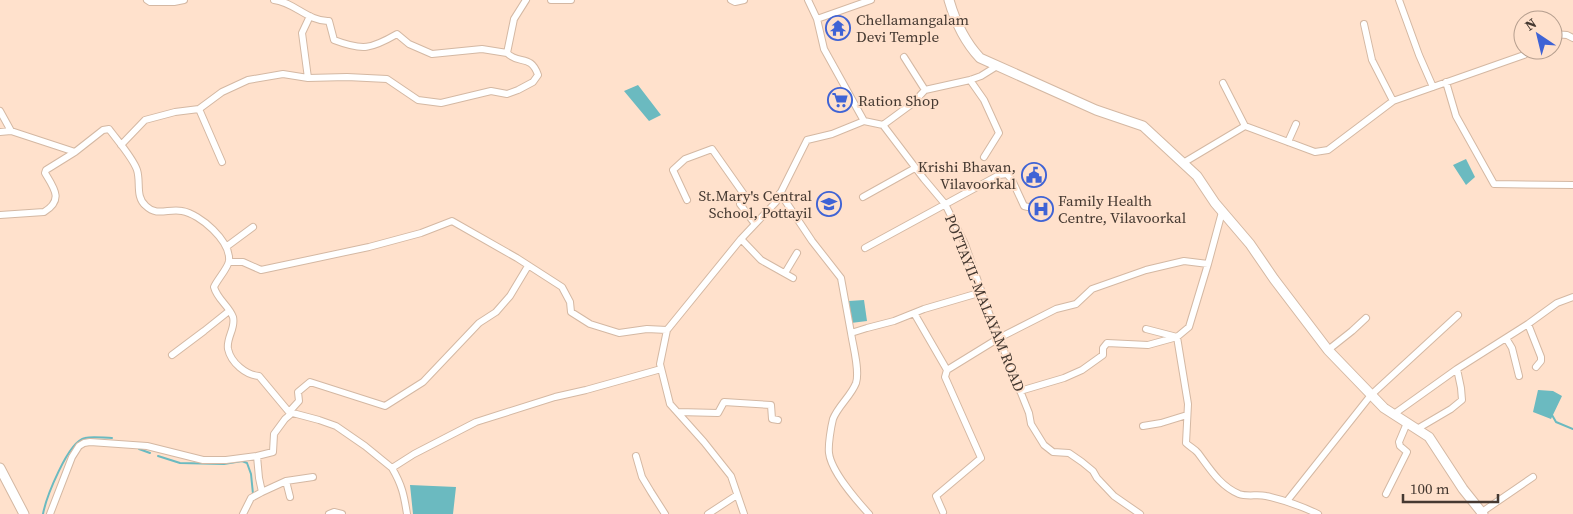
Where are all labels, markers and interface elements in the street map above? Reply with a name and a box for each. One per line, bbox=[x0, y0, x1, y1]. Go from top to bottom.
place label: Chellamangalam Devi Temple bbox=[856, 9, 969, 47]
north arrow bbox=[1513, 10, 1563, 60]
text: N bbox=[1521, 13, 1540, 35]
temple icon: Chellamangalam Devi Temple bbox=[825, 15, 851, 41]
supermarket icon: Ration Shop bbox=[827, 87, 853, 113]
place label: Ration Shop bbox=[858, 90, 939, 111]
place label: Krishi Bhavan, Vilavoorkal bbox=[918, 156, 1017, 194]
public building icon: Krishi Bhavan, Vilavoorkal bbox=[1021, 162, 1047, 188]
place label: St.Mary's Central School, Pottayil bbox=[699, 185, 813, 223]
place label: Family Health Centre, Vilavoorkal bbox=[1058, 190, 1187, 228]
school or university icon: St.Mary's Central School, Pottayil bbox=[816, 191, 842, 217]
hospital icon: Family Health Centre, Vilavoorkal bbox=[1028, 196, 1054, 222]
street label: POTTAYIL-MALAYAM ROAD bbox=[940, 211, 1030, 395]
scale bar bbox=[1403, 472, 1498, 504]
text: 100 m bbox=[1410, 478, 1450, 499]

